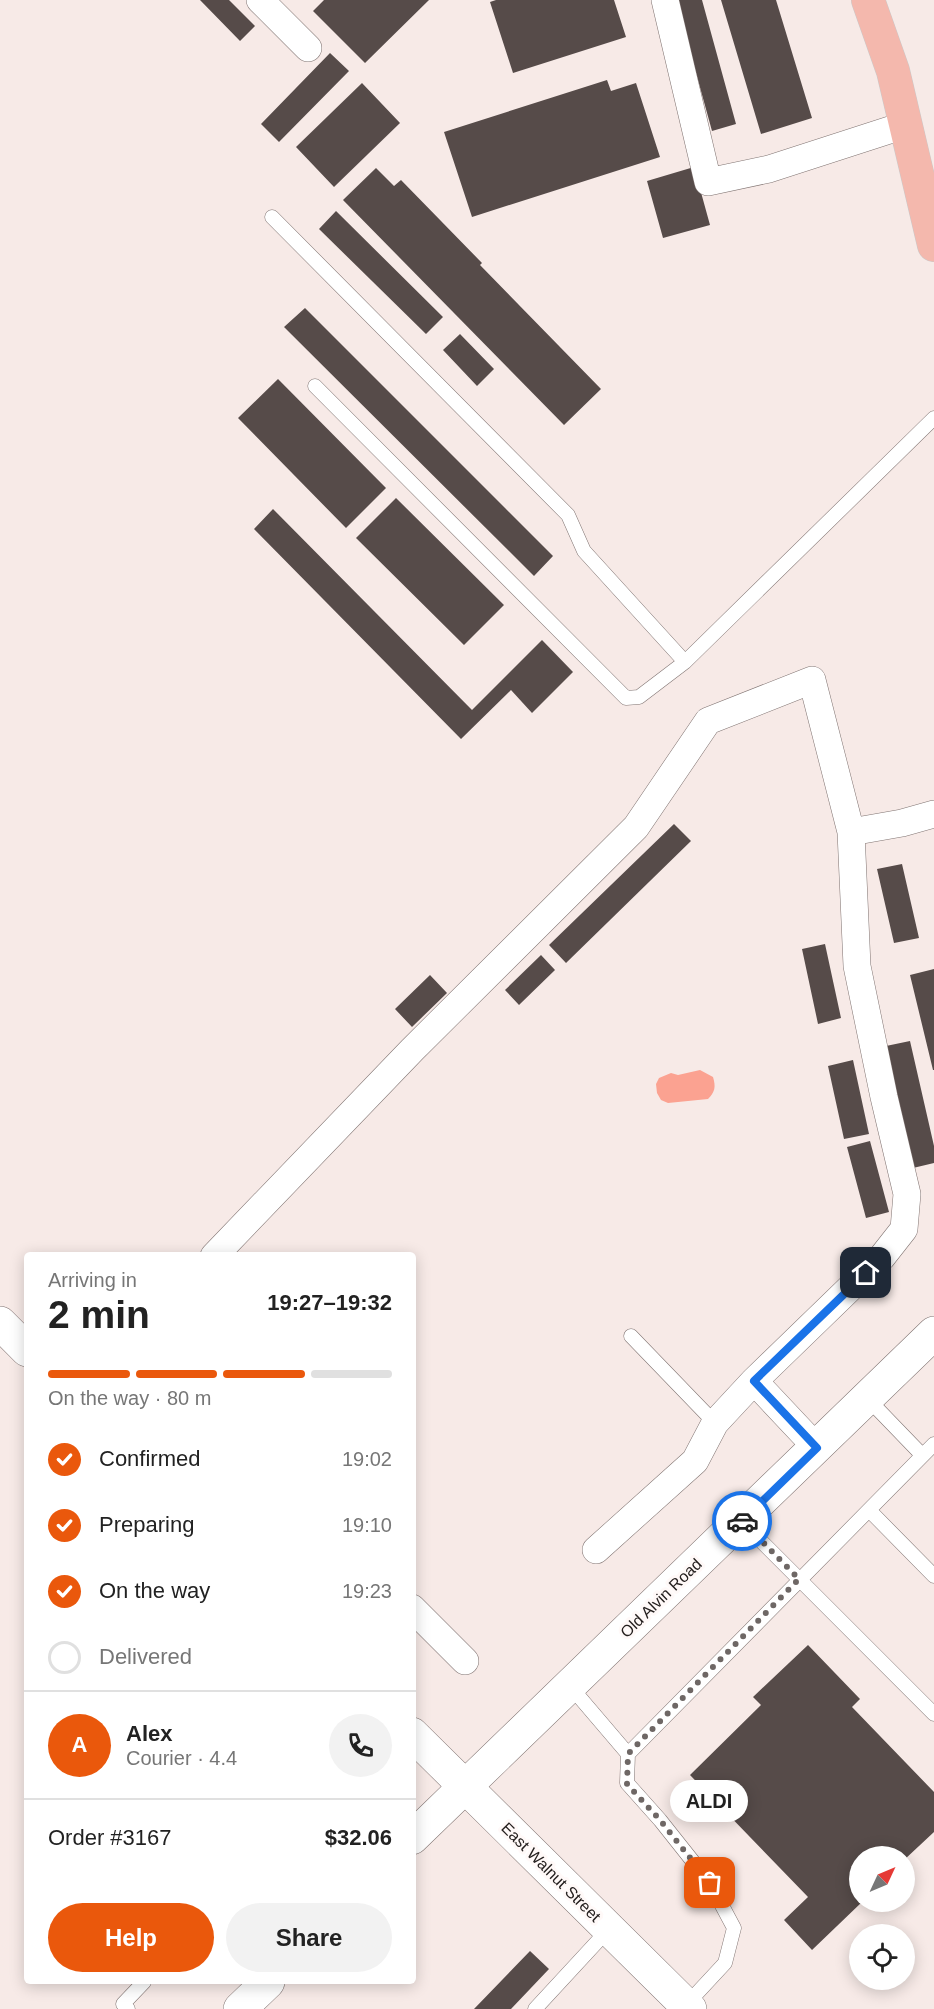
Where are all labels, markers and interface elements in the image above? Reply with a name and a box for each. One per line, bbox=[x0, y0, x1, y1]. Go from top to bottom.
pin bbox=[840, 1247, 891, 1298]
icon: home bbox=[849, 1256, 882, 1289]
text: Arriving in bbox=[48, 1269, 137, 1291]
text: 19:27–19:32 bbox=[267, 1290, 392, 1315]
text: 2 min bbox=[48, 1293, 150, 1336]
text: On the way · 80 m bbox=[48, 1387, 211, 1409]
icon: check bbox=[48, 1443, 81, 1476]
text: Confirmed bbox=[99, 1446, 200, 1471]
text: 19:02 bbox=[342, 1448, 392, 1470]
courier bbox=[712, 1491, 772, 1551]
icon: car bbox=[726, 1505, 759, 1538]
icon: check bbox=[48, 1509, 81, 1542]
text: Preparing bbox=[99, 1512, 194, 1537]
text: 19:10 bbox=[342, 1514, 392, 1536]
street label: Old Alvin Road bbox=[617, 1555, 705, 1641]
icon: check bbox=[48, 1575, 81, 1608]
text: On the way bbox=[99, 1578, 210, 1603]
text: 19:23 bbox=[342, 1580, 392, 1602]
text: Delivered bbox=[99, 1644, 192, 1669]
button: phone bbox=[329, 1714, 392, 1777]
text: Alex bbox=[126, 1721, 172, 1746]
text: A bbox=[72, 1732, 87, 1757]
text: Courier · 4.4 bbox=[126, 1747, 237, 1769]
callout: ALDI bbox=[671, 1781, 749, 1823]
text: ALDI bbox=[686, 1790, 732, 1812]
street label: East Walnut Street bbox=[498, 1819, 604, 1925]
text: Order #3167 bbox=[48, 1825, 172, 1850]
text: $32.06 bbox=[325, 1825, 392, 1850]
north arrow bbox=[849, 1846, 915, 1912]
map controls bbox=[849, 1846, 915, 1990]
pin bbox=[684, 1857, 735, 1908]
icon: bag bbox=[693, 1866, 726, 1899]
button: Help bbox=[48, 1903, 214, 1972]
button: Share bbox=[226, 1903, 392, 1972]
button: locate bbox=[849, 1924, 915, 1990]

